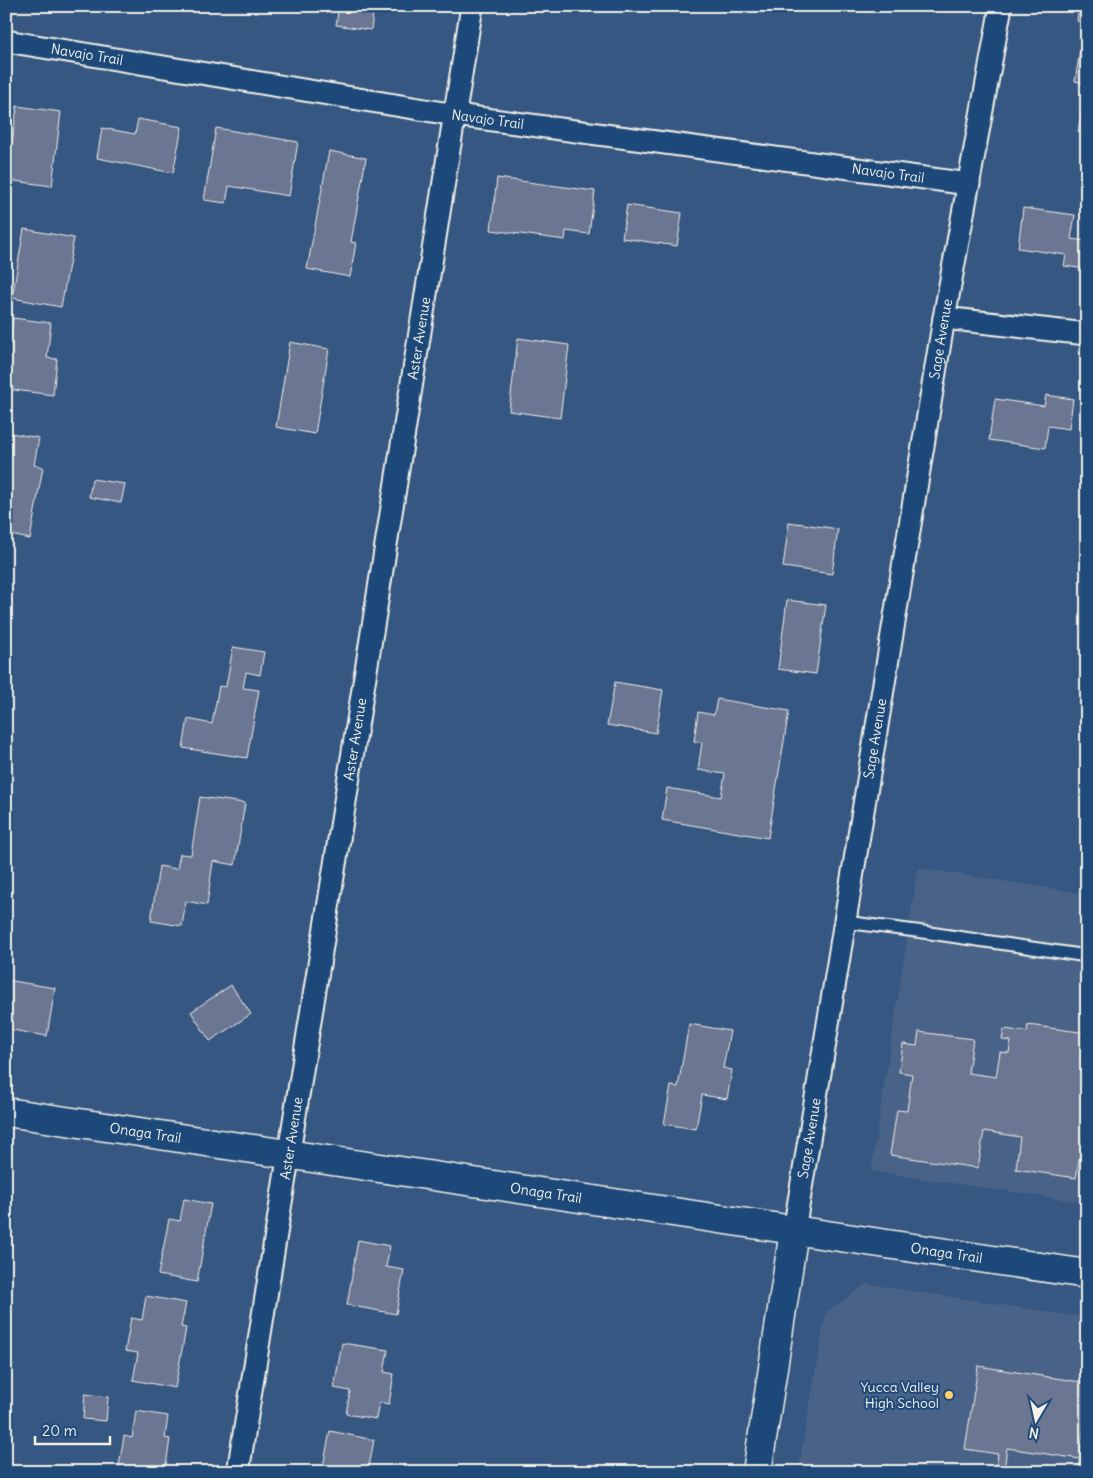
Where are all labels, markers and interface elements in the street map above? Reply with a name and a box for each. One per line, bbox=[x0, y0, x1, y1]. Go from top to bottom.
street label: Navajo Trail bbox=[50, 40, 124, 69]
street label: Navajo Trail bbox=[450, 105, 525, 133]
street label: Navajo Trail bbox=[851, 159, 925, 187]
street label: Aster Avenue bbox=[403, 296, 434, 381]
street label: Sage Avenue bbox=[925, 297, 956, 381]
street label: Aster Avenue bbox=[339, 697, 370, 782]
street label: Sage Avenue bbox=[859, 697, 890, 780]
street label: Aster Avenue bbox=[276, 1096, 307, 1181]
street label: Sage Avenue bbox=[794, 1097, 825, 1180]
street label: Onaga Trail bbox=[108, 1119, 183, 1147]
street label: Onaga Trail bbox=[509, 1179, 583, 1207]
street label: Onaga Trail bbox=[909, 1239, 984, 1267]
place label: Yucca Valley High School bbox=[861, 1378, 939, 1412]
marker: Yucca Valley High School bbox=[943, 1389, 955, 1401]
north arrow bbox=[1010, 1396, 1060, 1446]
scale bar bbox=[35, 1413, 110, 1445]
text: 20 m bbox=[42, 1421, 77, 1440]
text: N bbox=[1028, 1423, 1040, 1442]

